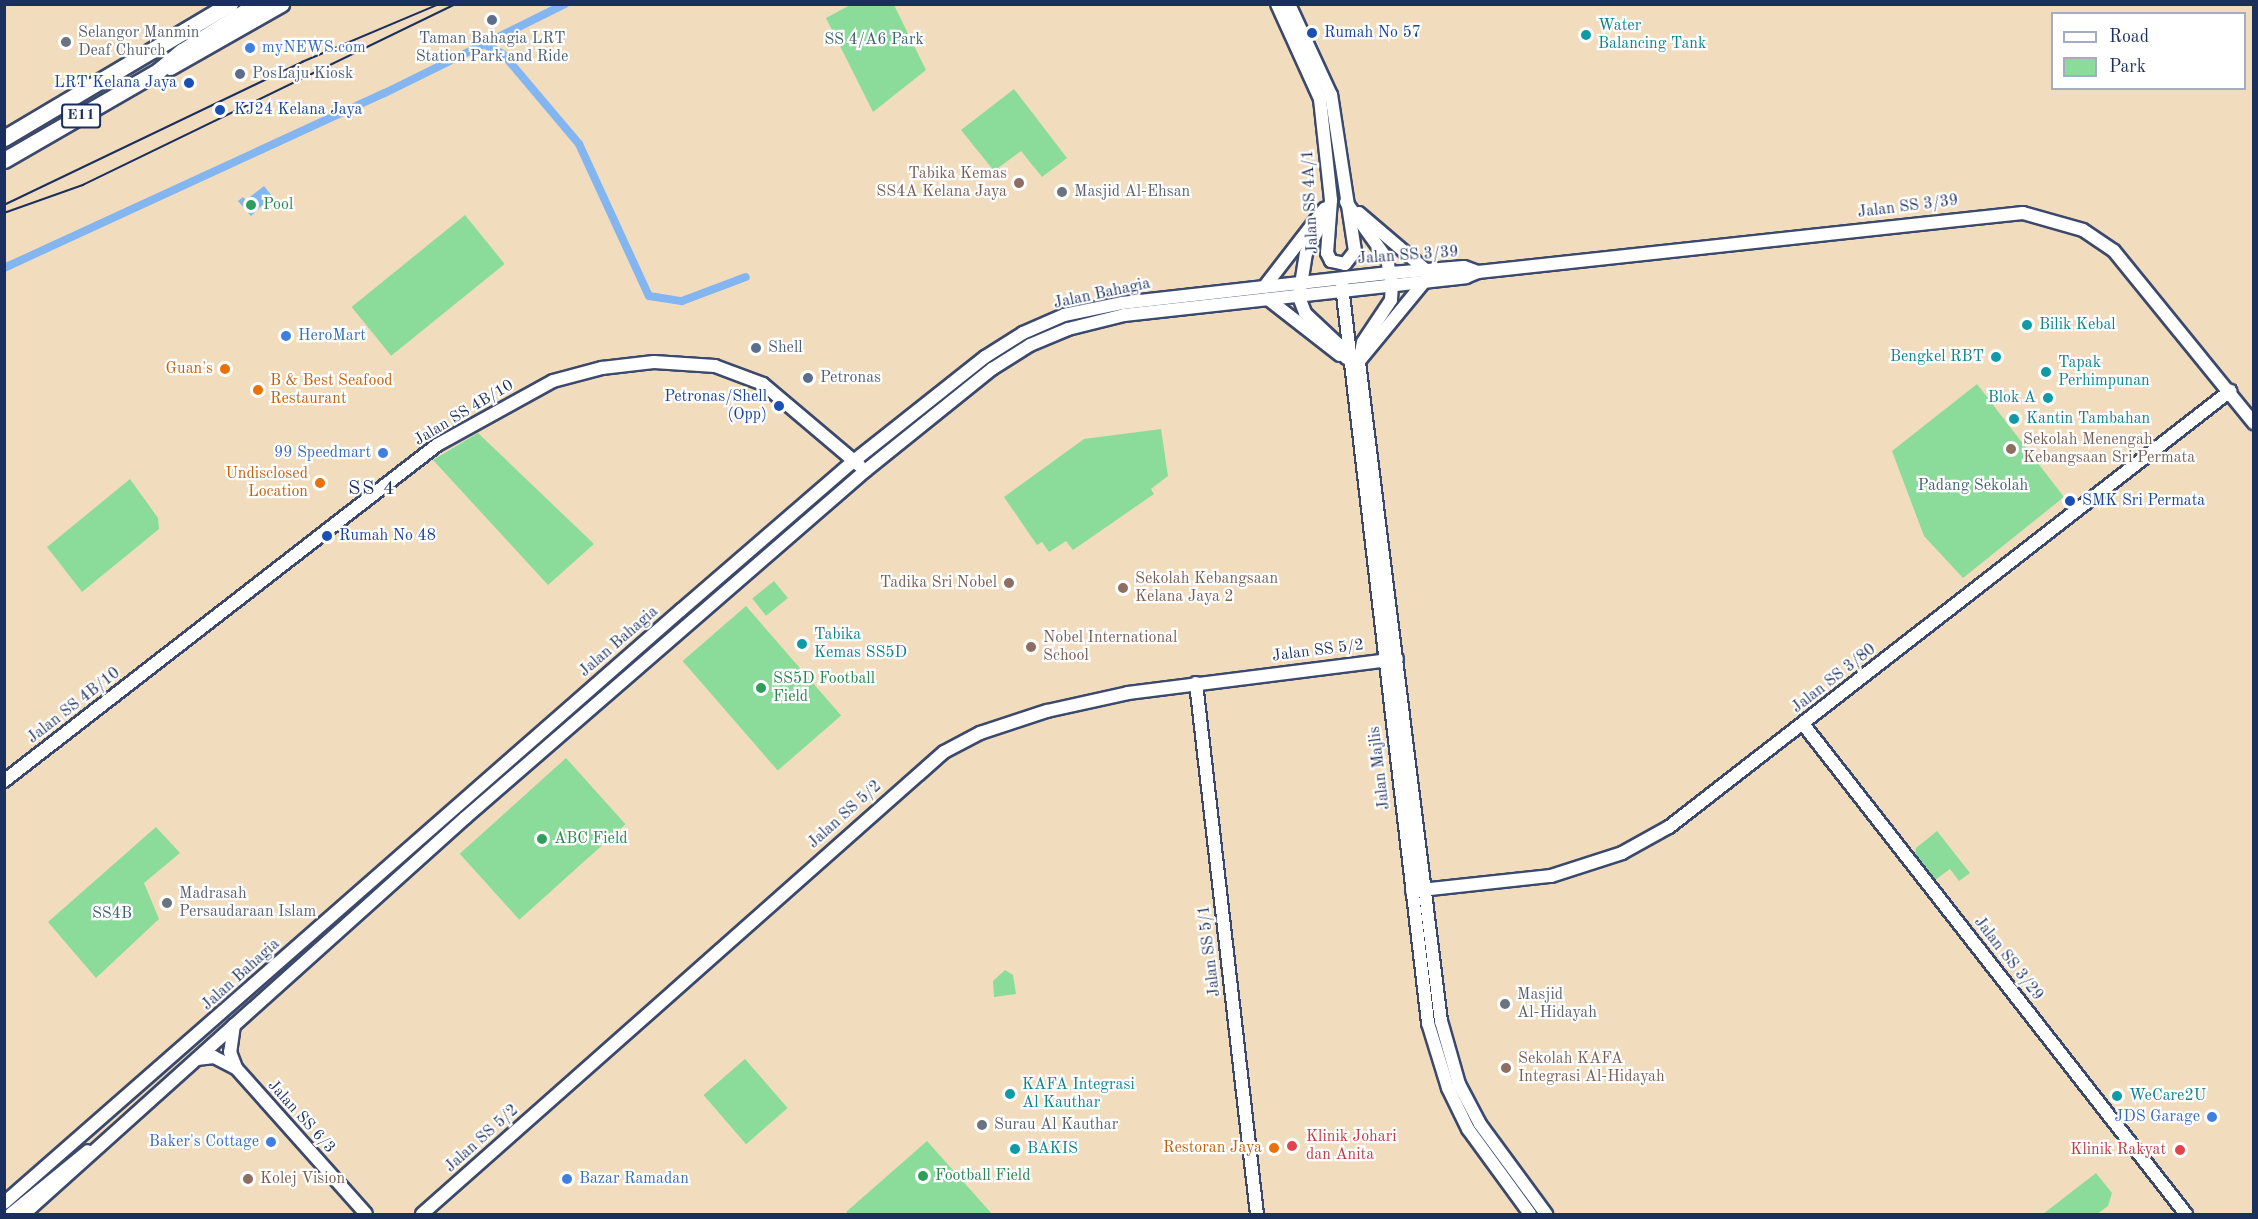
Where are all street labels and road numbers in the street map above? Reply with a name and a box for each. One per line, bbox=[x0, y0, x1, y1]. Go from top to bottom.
road number: E11 bbox=[60, 104, 102, 128]
street label: Jalan SS 4A/1 bbox=[1299, 149, 1323, 255]
street label: Jalan SS 3/39 bbox=[1857, 191, 1959, 223]
street label: Jalan SS 3/39 bbox=[1357, 243, 1459, 269]
street label: Jalan Bahagia bbox=[1052, 274, 1152, 314]
street label: Jalan SS 4B/10 bbox=[411, 376, 517, 450]
street label: Jalan Bahagia bbox=[576, 603, 662, 681]
street label: Jalan SS 5/2 bbox=[1271, 636, 1365, 666]
street label: Jalan SS 3/80 bbox=[1788, 640, 1880, 718]
street label: Jalan SS 4B/10 bbox=[24, 664, 124, 748]
street label: Jalan Majlis bbox=[1365, 725, 1395, 811]
street label: Jalan SS 5/2 bbox=[804, 777, 886, 853]
street label: Jalan SS 5/1 bbox=[1195, 904, 1225, 998]
street label: Jalan SS 3/29 bbox=[1969, 913, 2047, 1005]
street label: Jalan Bahagia bbox=[198, 935, 284, 1015]
street label: Jalan SS 6/3 bbox=[263, 1076, 339, 1158]
street label: Jalan SS 5/2 bbox=[441, 1101, 523, 1177]

